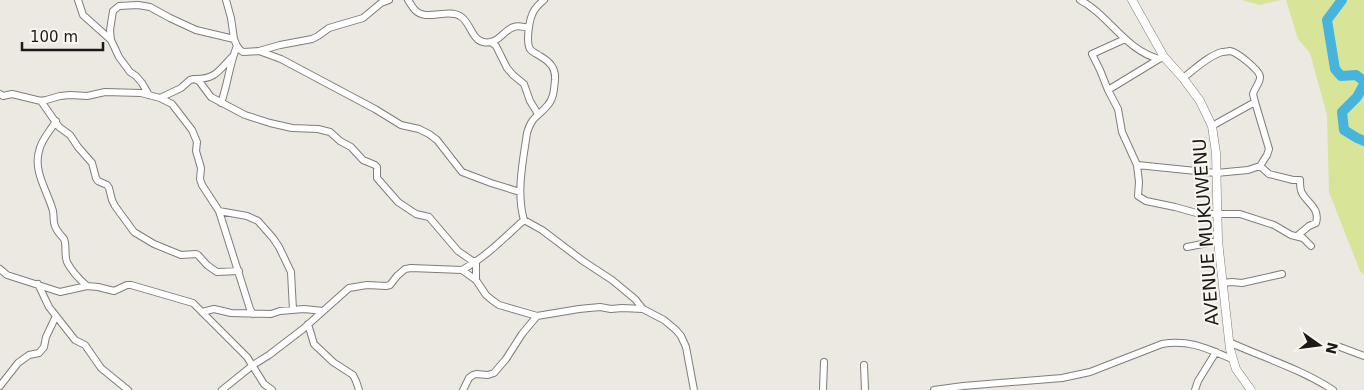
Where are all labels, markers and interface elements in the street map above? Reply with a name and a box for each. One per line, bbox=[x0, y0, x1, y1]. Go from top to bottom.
scale bar bbox=[22, 20, 104, 52]
text: 100 m bbox=[30, 28, 78, 46]
street label: AVENUE MUKUWENU bbox=[1188, 138, 1223, 326]
north arrow bbox=[1294, 320, 1344, 370]
text: N bbox=[1322, 341, 1341, 356]

